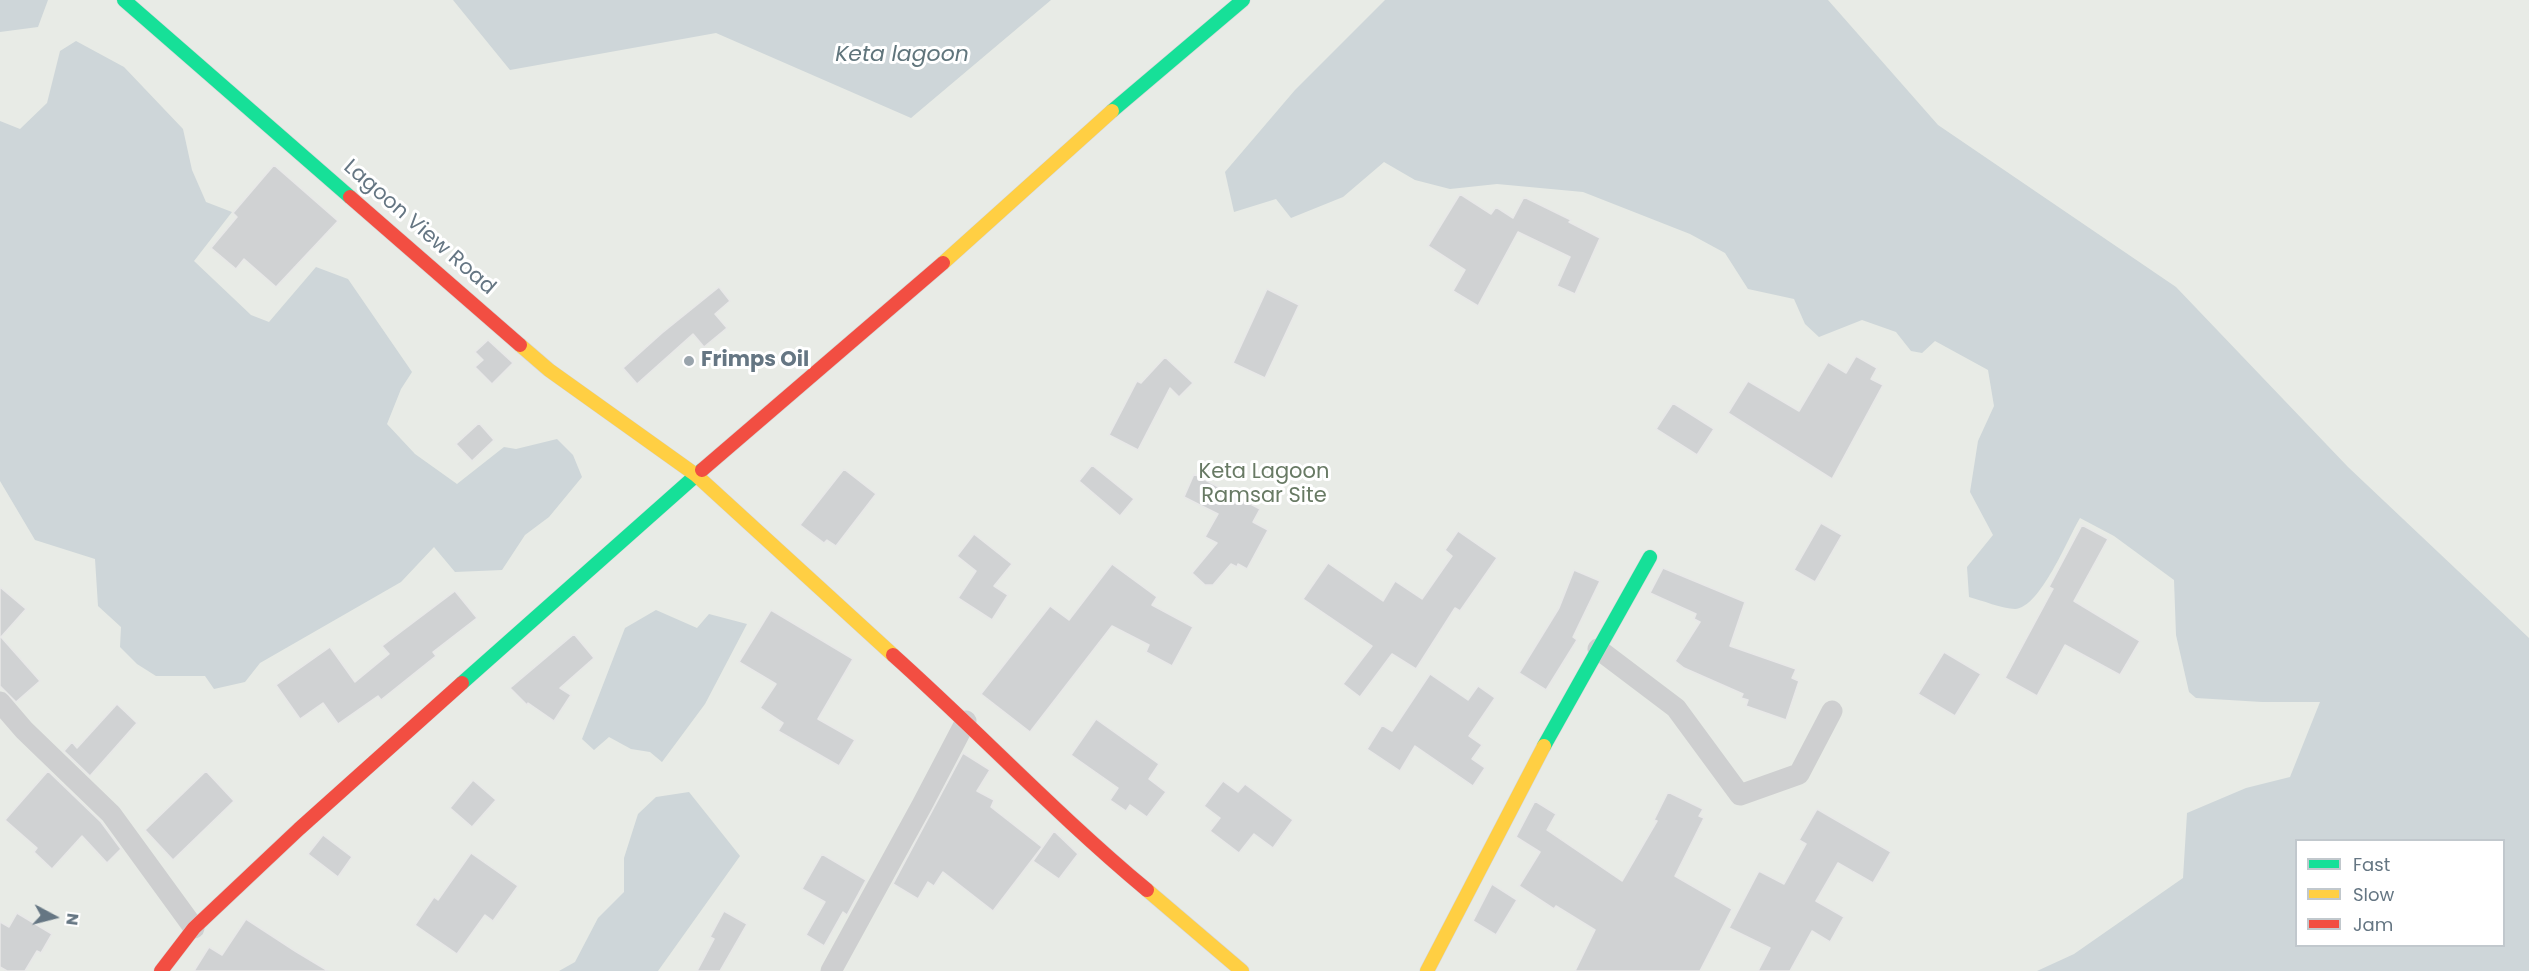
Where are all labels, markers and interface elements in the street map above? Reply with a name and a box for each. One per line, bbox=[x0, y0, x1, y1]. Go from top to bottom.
water label: Keta lagoon bbox=[835, 42, 969, 68]
street label: Lagoon View Road bbox=[338, 155, 500, 301]
place label: Frimps Oil bbox=[701, 348, 809, 374]
marker: Frimps Oil bbox=[682, 354, 696, 368]
park label: Keta Lagoon Ramsar Site bbox=[1199, 460, 1329, 510]
legend bbox=[2295, 839, 2505, 947]
text: Fast bbox=[2353, 852, 2390, 877]
text: Slow bbox=[2353, 882, 2394, 907]
north arrow bbox=[24, 887, 84, 947]
text: N bbox=[60, 912, 85, 927]
text: Jam bbox=[2353, 912, 2393, 937]

